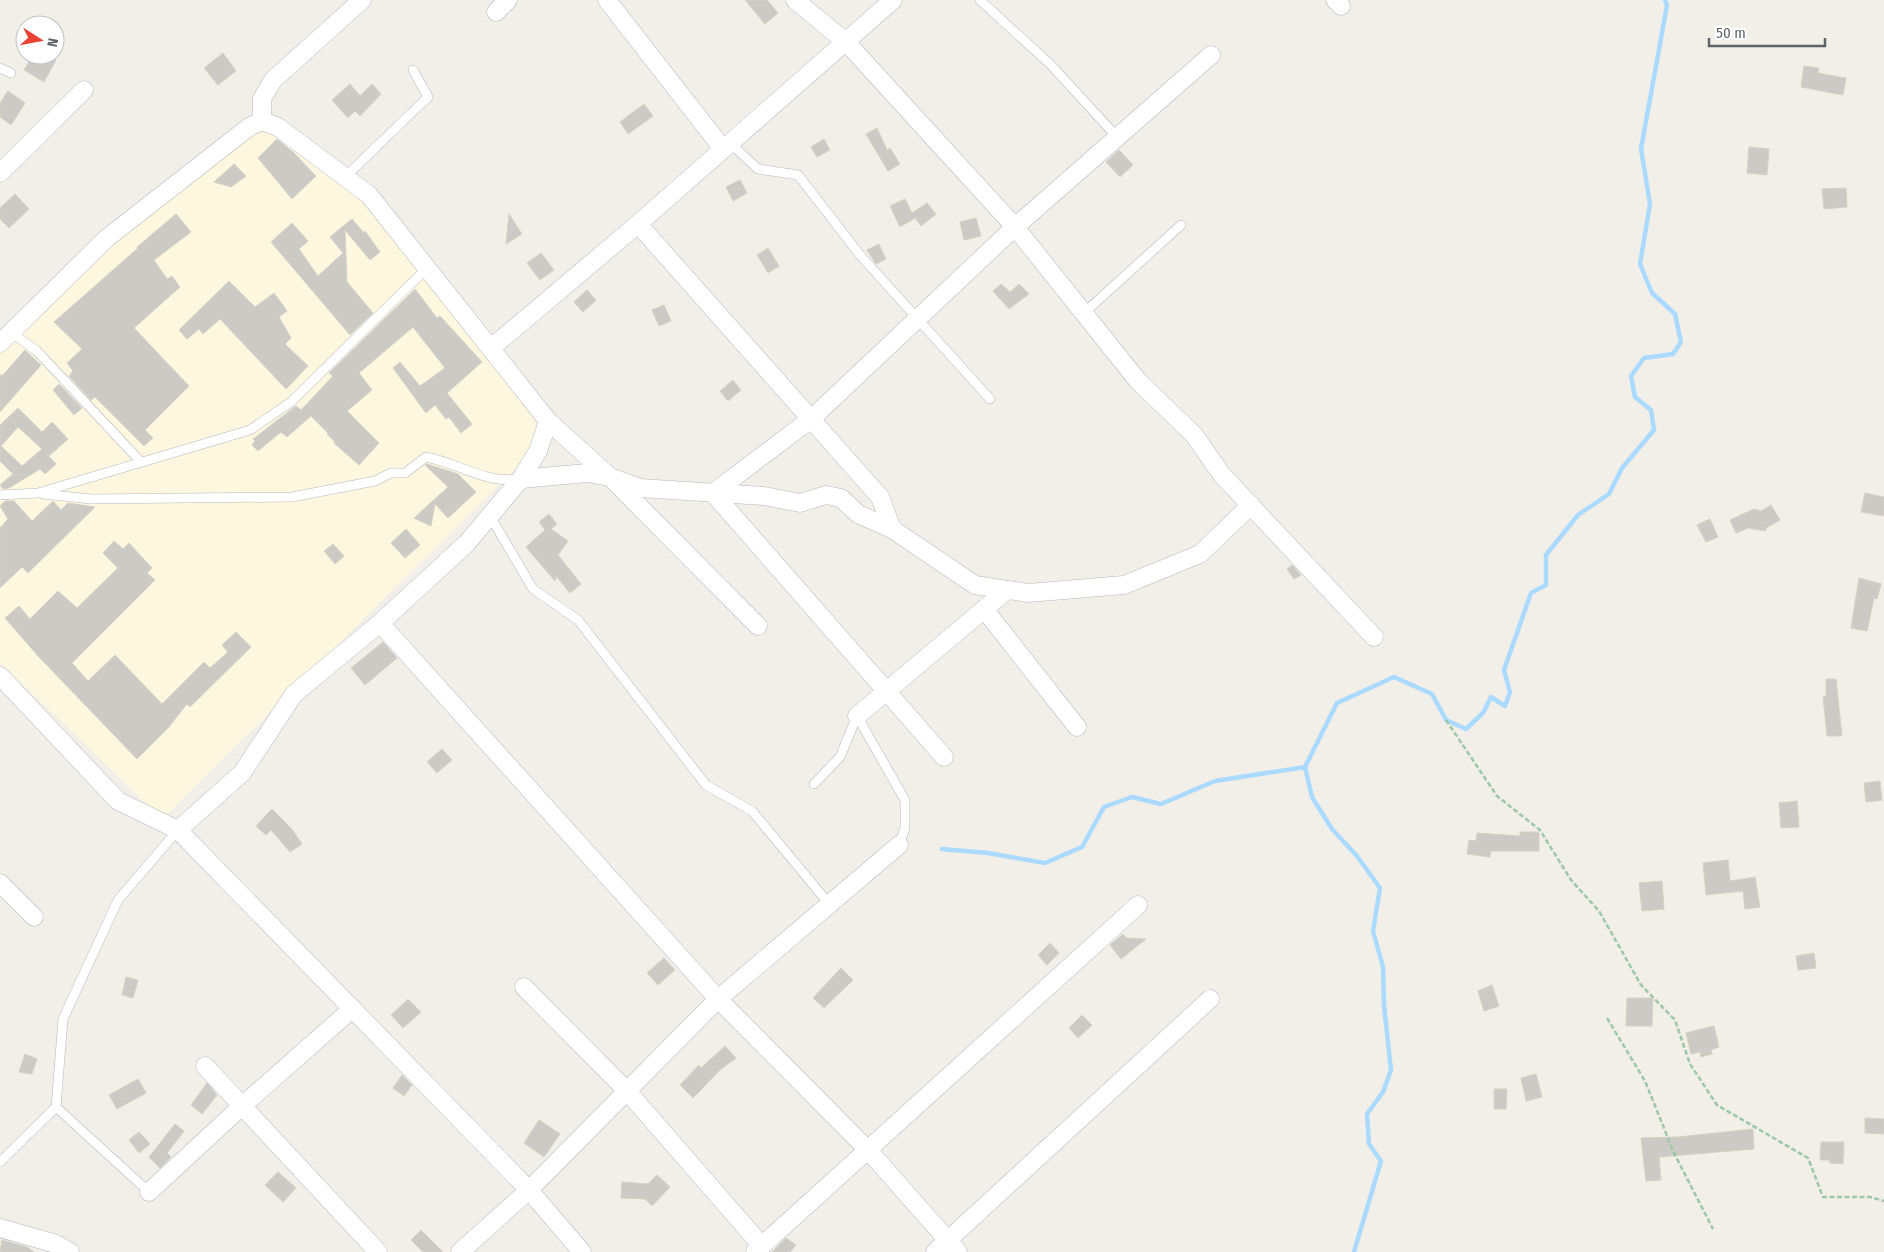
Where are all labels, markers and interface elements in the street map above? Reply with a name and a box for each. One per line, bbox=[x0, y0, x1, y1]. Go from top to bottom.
north arrow bbox=[15, 15, 65, 65]
scale bar bbox=[1709, 15, 1825, 47]
text: 50 m bbox=[1716, 24, 1746, 42]
text: N bbox=[43, 37, 61, 48]

